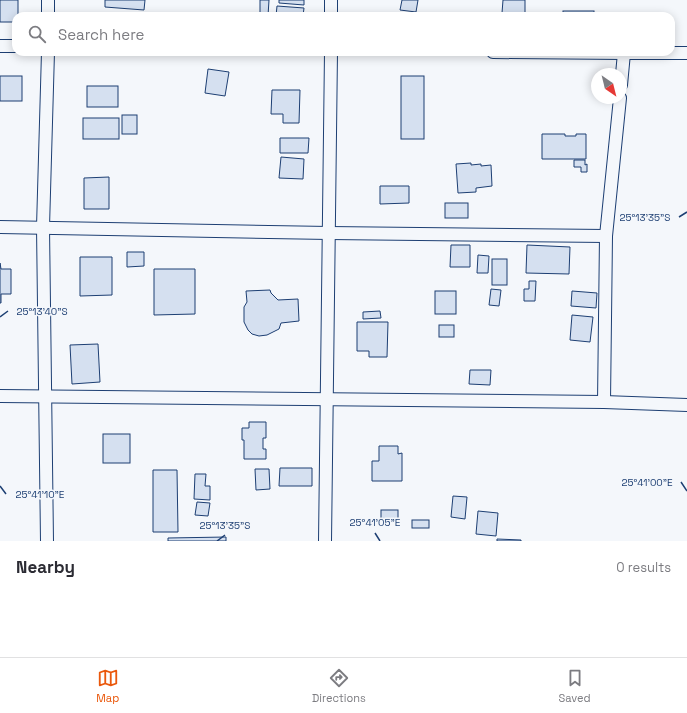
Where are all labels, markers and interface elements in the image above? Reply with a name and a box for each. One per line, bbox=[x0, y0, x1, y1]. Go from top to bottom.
search box bbox=[12, 12, 675, 56]
icon: search bbox=[26, 23, 48, 45]
text: Search here bbox=[58, 25, 144, 44]
north arrow bbox=[591, 68, 627, 104]
text: 25°13'35"S bbox=[620, 211, 670, 224]
text: 25°13'40"S bbox=[16, 305, 68, 318]
text: 25°41'00"E bbox=[621, 476, 673, 489]
text: 25°41'10"E bbox=[16, 488, 65, 501]
text: 25°41'05"E bbox=[350, 516, 401, 529]
text: 25°13'35"S bbox=[200, 519, 250, 532]
text: Nearby bbox=[16, 556, 75, 578]
text: 0 results bbox=[616, 559, 671, 576]
tab: Map bbox=[96, 667, 119, 705]
tab: Directions bbox=[312, 667, 366, 705]
tab: Saved bbox=[559, 667, 591, 705]

